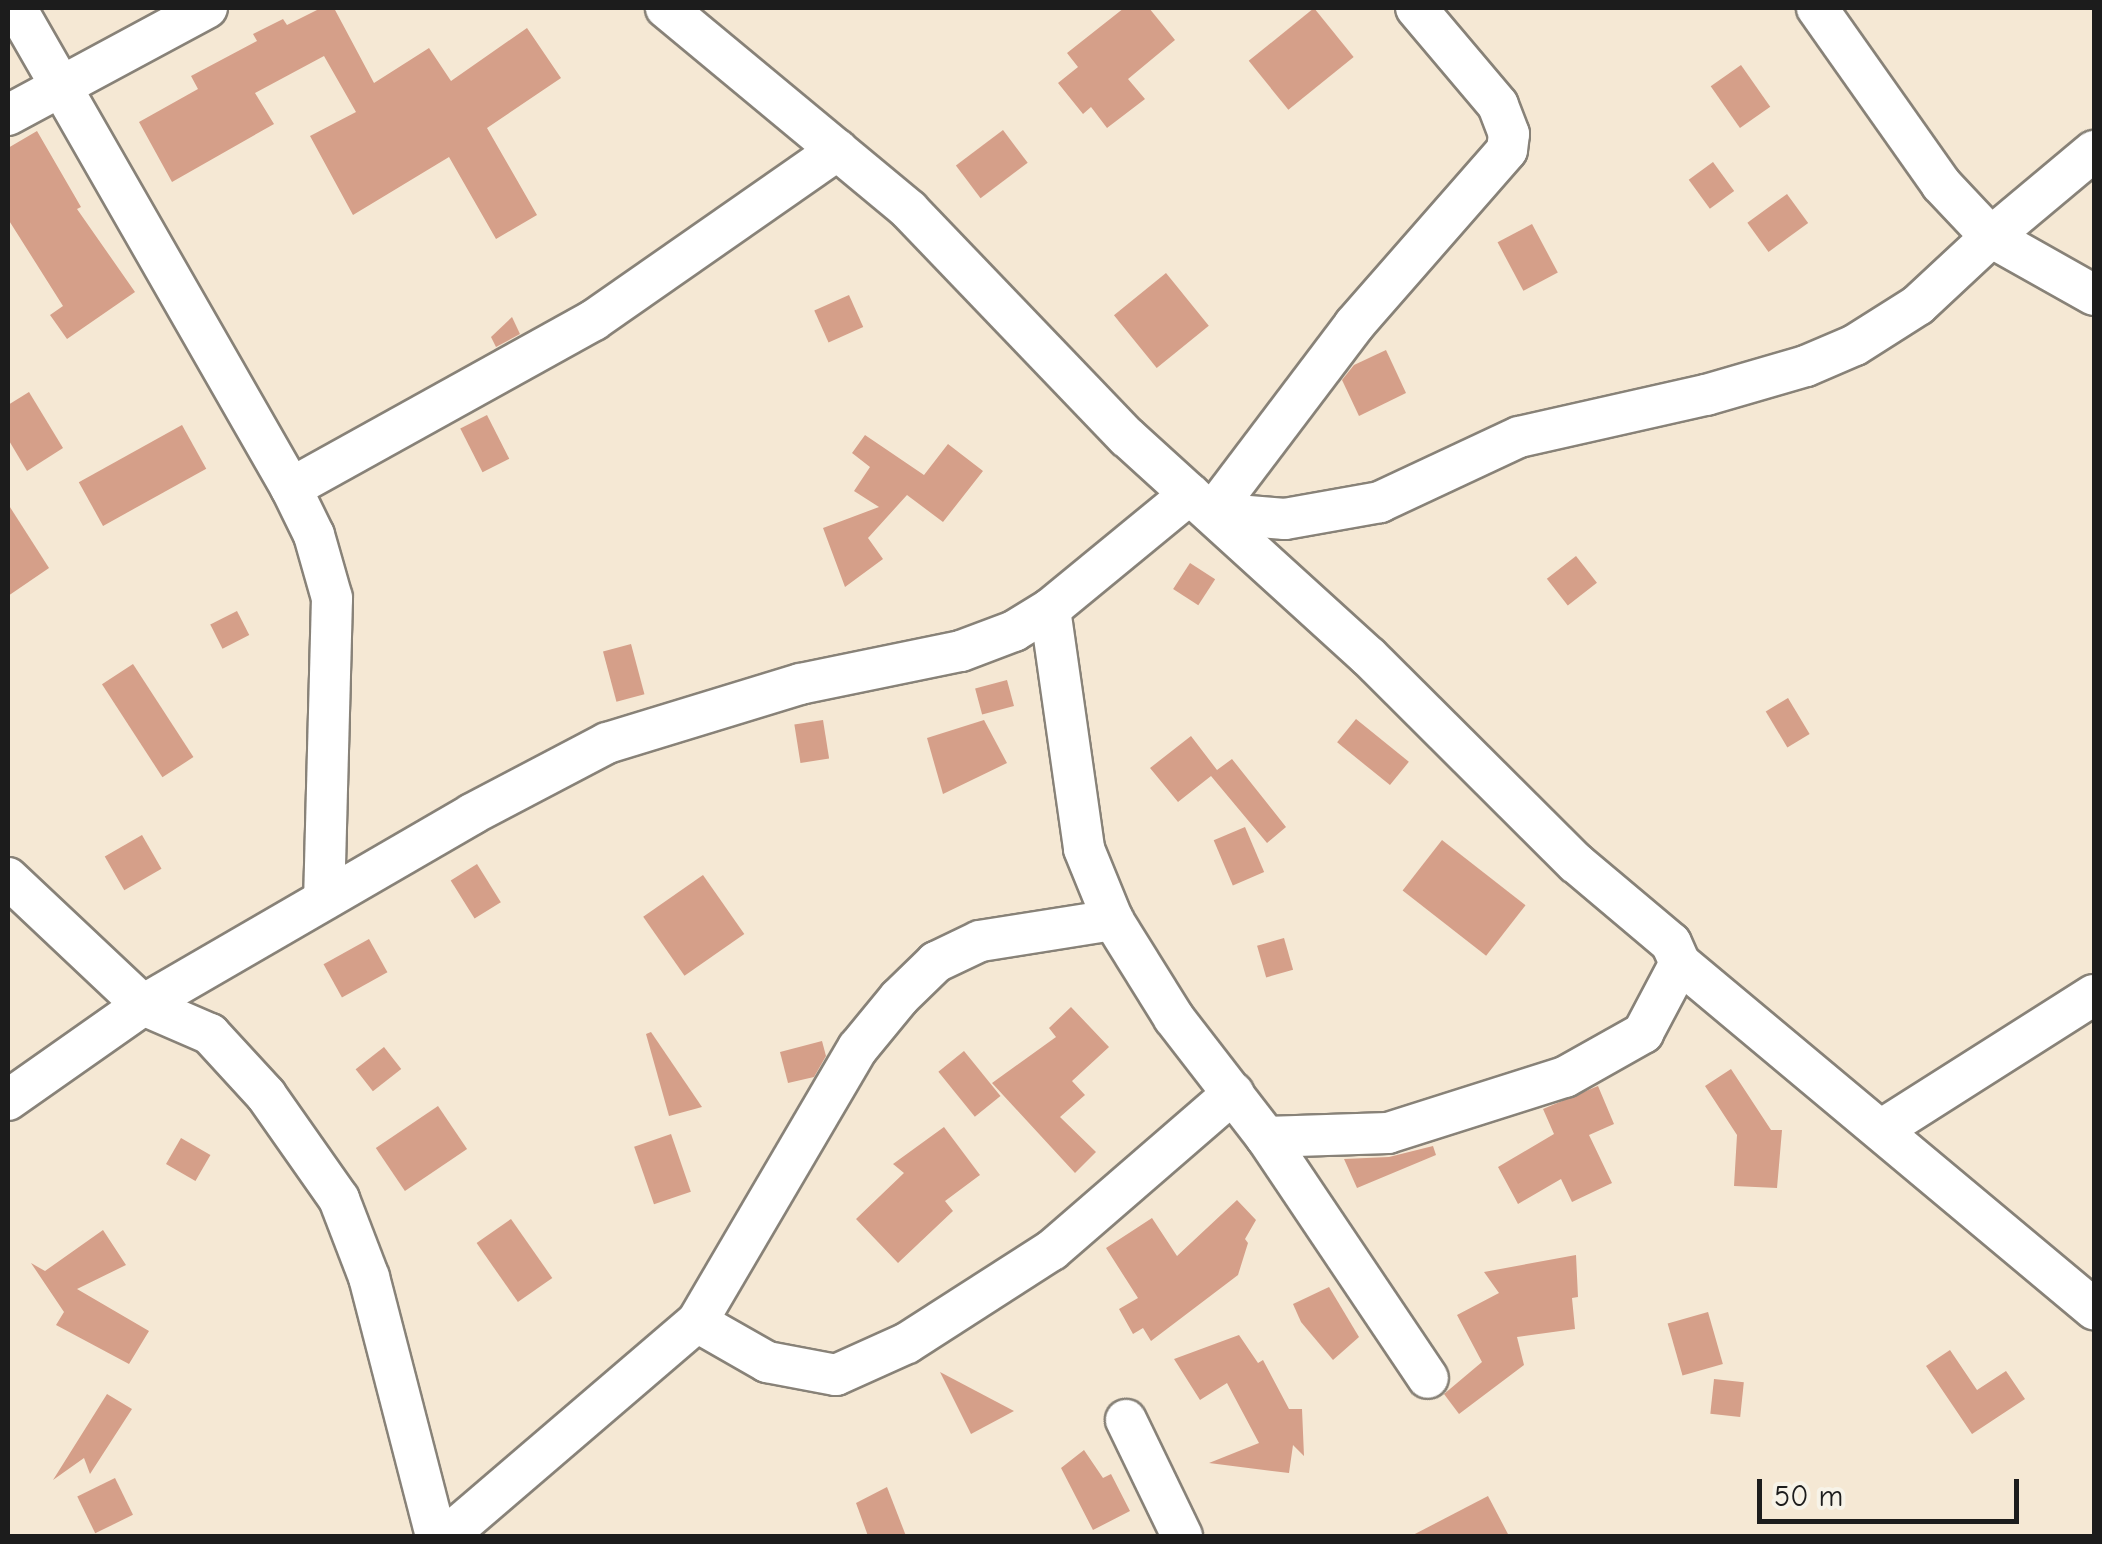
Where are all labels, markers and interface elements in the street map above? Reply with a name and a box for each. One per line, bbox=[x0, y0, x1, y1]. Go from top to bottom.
scale bar bbox=[1762, 1459, 2024, 1521]
text: 50 m bbox=[1774, 1479, 1843, 1514]

